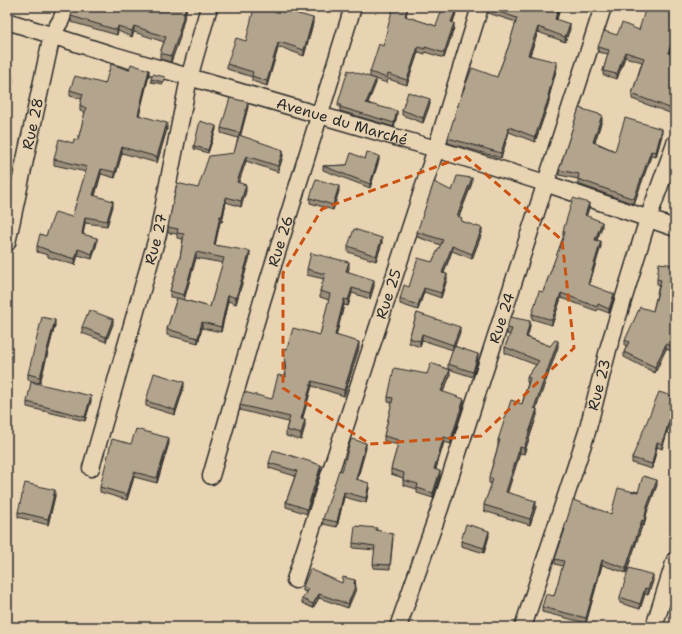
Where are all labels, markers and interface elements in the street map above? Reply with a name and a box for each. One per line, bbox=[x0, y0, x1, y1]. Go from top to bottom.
street label: Avenue du Marché bbox=[274, 93, 410, 150]
street label: Rue 28 bbox=[17, 96, 48, 152]
street label: Rue 27 bbox=[140, 212, 172, 267]
street label: Rue 26 bbox=[263, 213, 298, 269]
street label: Rue 25 bbox=[371, 266, 406, 322]
street label: Rue 24 bbox=[484, 290, 519, 346]
street label: Rue 23 bbox=[583, 357, 615, 413]

